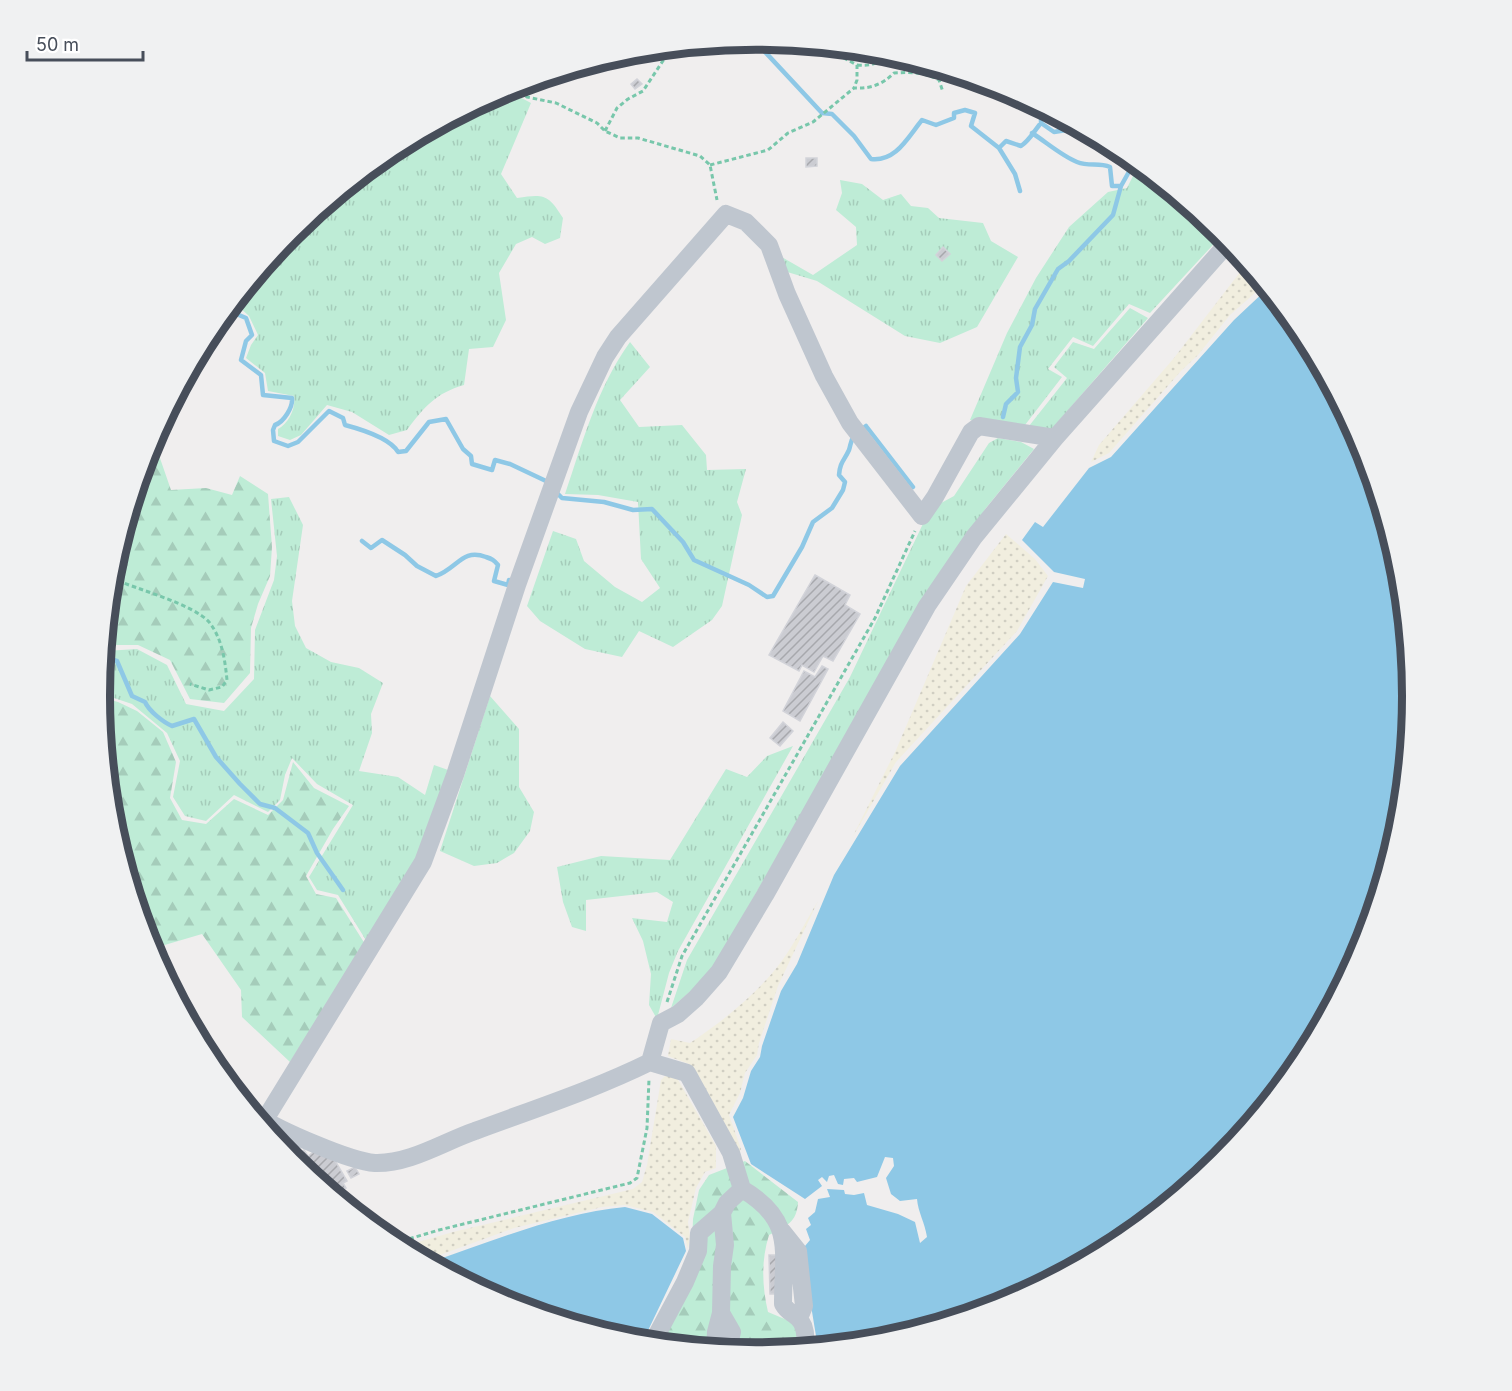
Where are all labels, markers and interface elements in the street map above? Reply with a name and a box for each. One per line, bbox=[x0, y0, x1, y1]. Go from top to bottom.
scale bar bbox=[27, 24, 142, 62]
text: 50 m bbox=[36, 34, 79, 55]

